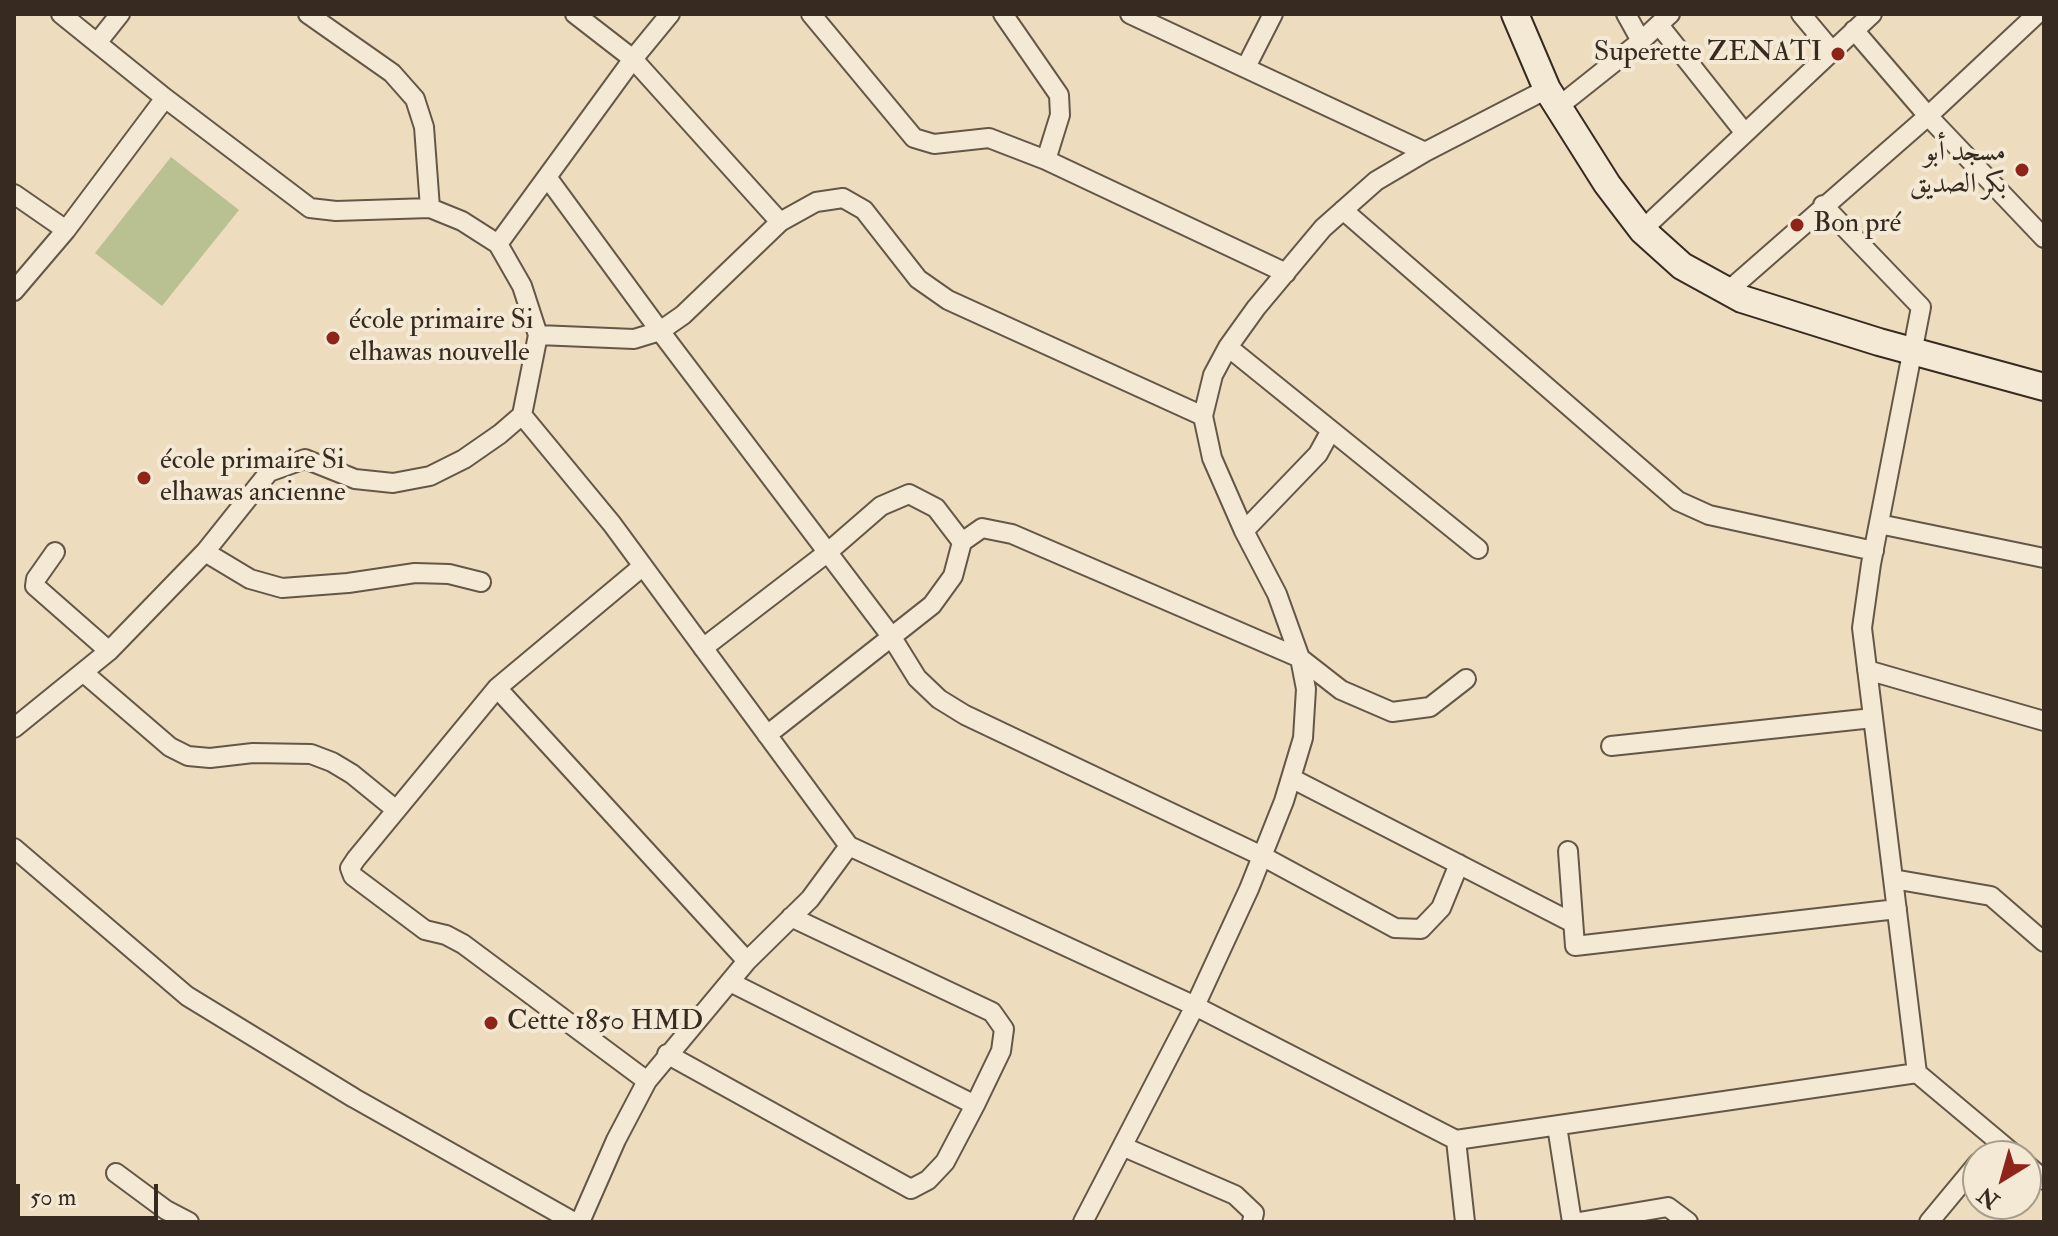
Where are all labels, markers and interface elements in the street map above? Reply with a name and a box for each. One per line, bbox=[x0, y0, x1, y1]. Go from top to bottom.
place label: Superette ZENATI bbox=[1594, 37, 1822, 71]
marker: Superette ZENATI bbox=[1829, 45, 1847, 63]
place label: مسجد أبو بكر الصديق bbox=[1910, 137, 2006, 203]
marker: مسجد أبو بكر الصديق bbox=[2013, 161, 2031, 179]
place label: Bon pré bbox=[1813, 208, 1901, 242]
marker: Bon pré bbox=[1788, 216, 1806, 234]
place label: école primaire Si elhawas nouvelle bbox=[349, 305, 533, 371]
marker: école primaire Si elhawas nouvelle bbox=[324, 329, 342, 347]
place label: école primaire Si elhawas ancienne bbox=[160, 445, 346, 511]
marker: école primaire Si elhawas ancienne bbox=[135, 469, 153, 487]
place label: Cette 1850 HMD bbox=[507, 1006, 703, 1040]
marker: Cette 1850 HMD bbox=[482, 1014, 500, 1032]
north arrow bbox=[1962, 1140, 2042, 1220]
scale bar bbox=[20, 1168, 162, 1218]
text: N bbox=[1972, 1180, 2005, 1215]
text: 50 m bbox=[30, 1182, 76, 1213]

